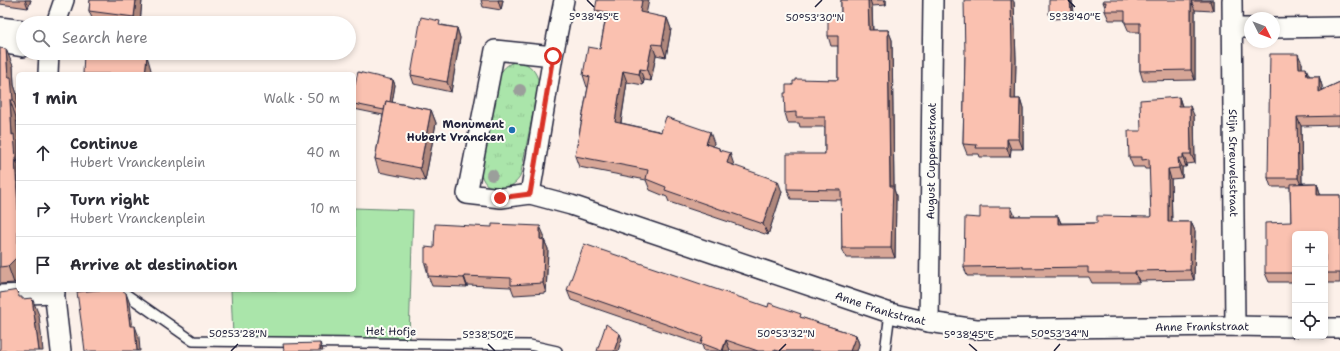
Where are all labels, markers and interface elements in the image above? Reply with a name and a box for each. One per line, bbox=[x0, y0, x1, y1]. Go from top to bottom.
text: 5°38'45"E bbox=[569, 10, 619, 23]
text: 5°38'40"E bbox=[1049, 10, 1101, 23]
text: 50°53'30"N bbox=[786, 11, 844, 24]
north arrow bbox=[1244, 12, 1280, 48]
search box bbox=[16, 16, 356, 60]
icon: search bbox=[30, 27, 52, 49]
text: Search here bbox=[62, 28, 148, 48]
route start bbox=[544, 47, 562, 65]
text: 1 min bbox=[32, 87, 77, 109]
text: Walk · 50 m bbox=[263, 90, 340, 107]
street label: August Cuppensstraat bbox=[923, 102, 940, 220]
street label: Stijn Streuvelsstraat bbox=[1225, 109, 1241, 217]
place label: Monument Hubert Vrancken bbox=[407, 117, 505, 145]
marker: Monument Hubert Vrancken bbox=[507, 125, 517, 135]
text: Continue bbox=[70, 134, 138, 154]
icon: ahead bbox=[32, 142, 54, 164]
text: 40 m bbox=[306, 144, 340, 161]
text: Hubert Vranckenplein bbox=[70, 154, 205, 171]
route end bbox=[491, 189, 509, 207]
text: Turn right bbox=[70, 190, 150, 210]
icon: right bbox=[32, 198, 54, 220]
text: 10 m bbox=[310, 200, 340, 217]
text: Hubert Vranckenplein bbox=[70, 210, 205, 227]
map controls bbox=[1292, 231, 1328, 339]
button: + bbox=[1292, 231, 1328, 267]
icon: arrive bbox=[32, 254, 54, 276]
text: Arrive at destination bbox=[70, 255, 238, 275]
button: − bbox=[1292, 267, 1328, 303]
street label: Anne Frankstraat bbox=[833, 288, 928, 329]
button: locate bbox=[1292, 303, 1328, 339]
street label: Anne Frankstraat bbox=[1155, 319, 1250, 335]
street label: Het Hofje bbox=[366, 324, 416, 339]
text: 50°53'28"N bbox=[209, 327, 267, 340]
text: 50°53'32"N bbox=[757, 327, 815, 340]
text: 50°53'34"N bbox=[1031, 327, 1089, 340]
text: 5°38'50"E bbox=[463, 328, 513, 341]
text: 5°38'45"E bbox=[944, 328, 994, 341]

